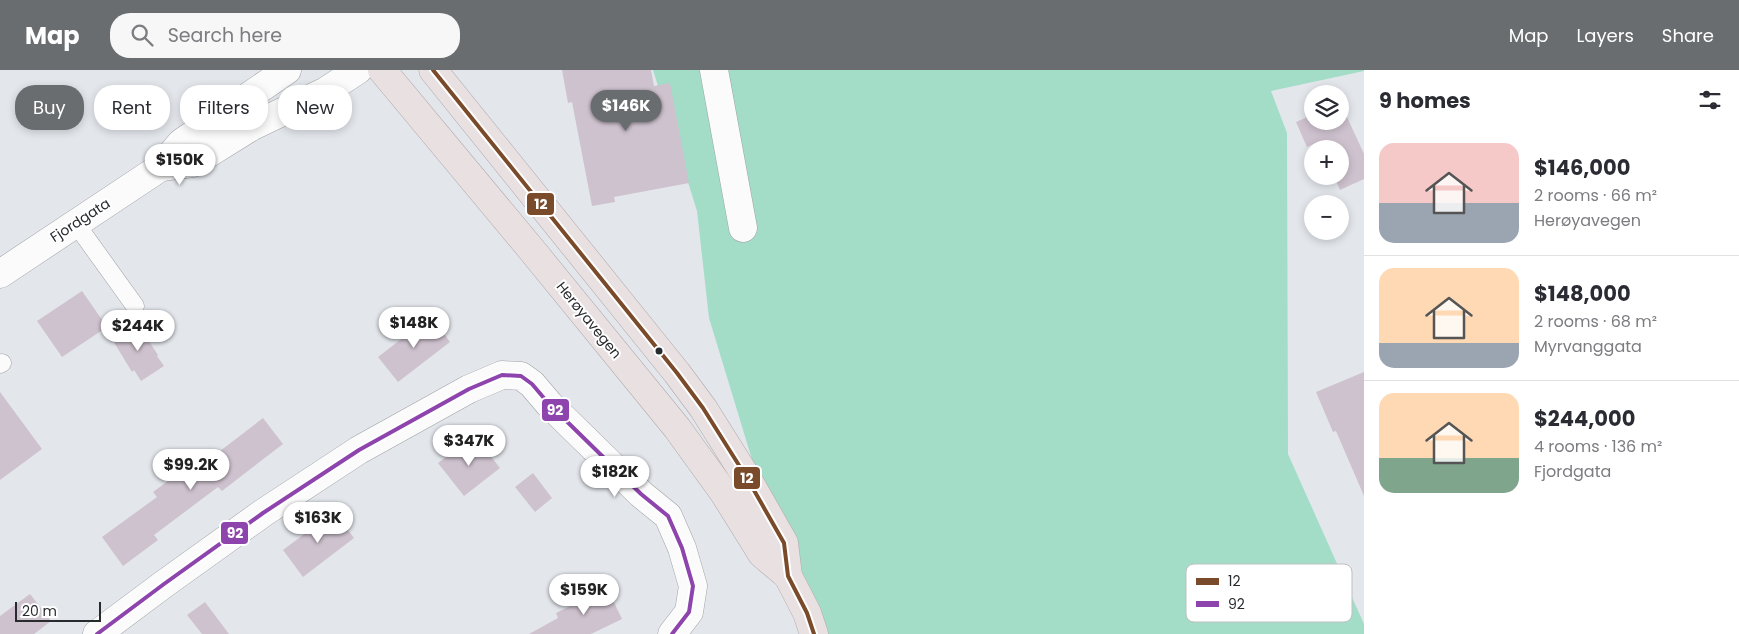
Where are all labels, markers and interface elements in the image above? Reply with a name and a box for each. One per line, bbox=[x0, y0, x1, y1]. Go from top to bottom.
search box bbox=[110, 13, 460, 58]
text: Map bbox=[25, 19, 80, 52]
icon: search bbox=[128, 21, 156, 49]
text: Search here bbox=[168, 22, 282, 49]
text: Map bbox=[1509, 23, 1549, 48]
text: Layers bbox=[1577, 23, 1634, 48]
text: Share bbox=[1662, 23, 1714, 48]
chip: Buy bbox=[15, 85, 84, 130]
chip: Rent bbox=[94, 85, 170, 130]
chip: Filters bbox=[180, 85, 268, 130]
chip: New bbox=[278, 85, 352, 130]
map controls bbox=[1304, 85, 1349, 240]
button: layers bbox=[1304, 85, 1349, 130]
text: 9 homes bbox=[1379, 86, 1471, 115]
icon: filters bbox=[1696, 86, 1724, 114]
pin: $146K bbox=[591, 90, 661, 132]
text: $146K bbox=[602, 94, 650, 117]
button: + bbox=[1304, 140, 1349, 185]
pin: $150K bbox=[145, 144, 215, 186]
text: $150K bbox=[156, 148, 204, 171]
text: $146,000 bbox=[1534, 153, 1630, 182]
icon: home bbox=[1419, 163, 1479, 223]
text: 2 rooms · 66 m² bbox=[1534, 184, 1657, 207]
line badge: 12 bbox=[526, 192, 555, 216]
street label: Fjordgata bbox=[46, 193, 114, 247]
text: 12 bbox=[534, 194, 548, 214]
button: − bbox=[1304, 195, 1349, 240]
text: Herøyavegen bbox=[1534, 209, 1641, 232]
street label: Herøyavegen bbox=[552, 277, 626, 363]
text: $148,000 bbox=[1534, 279, 1631, 308]
icon: home bbox=[1419, 288, 1479, 348]
pin: $148K bbox=[379, 306, 449, 349]
pin: $244K bbox=[103, 310, 173, 352]
text: 2 rooms · 68 m² bbox=[1534, 310, 1657, 333]
text: $148K bbox=[390, 311, 438, 334]
text: $244K bbox=[112, 314, 164, 337]
text: Myrvanggata bbox=[1534, 335, 1642, 358]
unlabelled marker bbox=[654, 346, 664, 356]
line badge: 92 bbox=[541, 398, 570, 422]
text: 92 bbox=[547, 400, 563, 420]
text: $244,000 bbox=[1534, 404, 1635, 433]
icon: home bbox=[1419, 413, 1479, 473]
pin: $347K bbox=[434, 424, 504, 467]
text: $347K bbox=[444, 429, 494, 452]
text: 4 rooms · 136 m² bbox=[1534, 435, 1662, 458]
pin: $99.2K bbox=[150, 448, 232, 491]
text: $99.2K bbox=[163, 453, 219, 476]
pin: $182K bbox=[580, 456, 650, 498]
text: $182K bbox=[591, 460, 639, 483]
text: Fjordgata bbox=[1534, 460, 1611, 483]
line badge: 12 bbox=[733, 466, 761, 490]
text: 12 bbox=[740, 468, 754, 488]
pin: $163K bbox=[283, 502, 353, 544]
text: $163K bbox=[294, 506, 342, 529]
line badge: 92 bbox=[220, 521, 249, 545]
text: 92 bbox=[227, 523, 243, 543]
legend bbox=[1186, 564, 1352, 622]
text: 12 bbox=[1228, 571, 1241, 591]
pin: $159K bbox=[549, 574, 619, 616]
text: $159K bbox=[560, 578, 608, 601]
text: 92 bbox=[1228, 594, 1245, 614]
scale bar bbox=[15, 599, 101, 622]
text: 20 m bbox=[22, 601, 57, 621]

